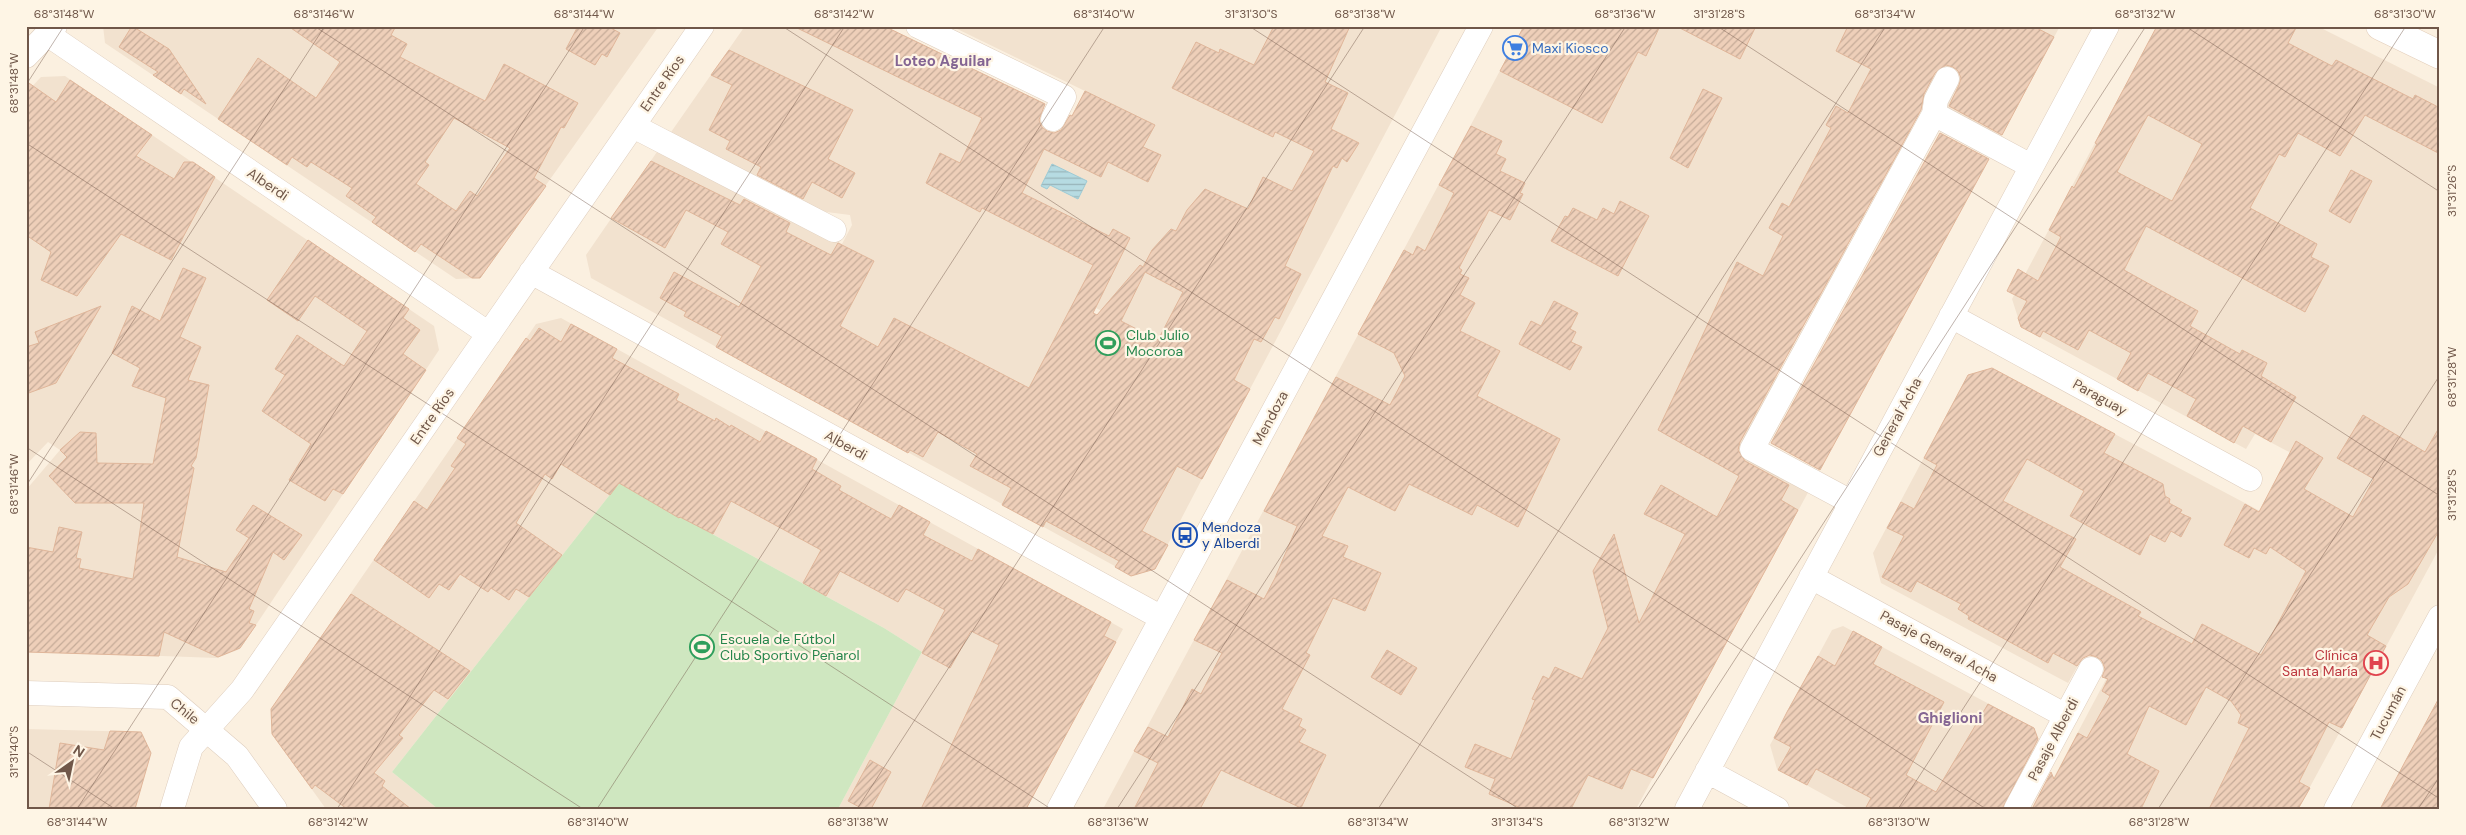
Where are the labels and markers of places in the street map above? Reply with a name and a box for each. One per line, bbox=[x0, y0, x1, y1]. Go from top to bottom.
supermarket icon: Maxi Kiosco bbox=[1502, 35, 1528, 61]
place label: Maxi Kiosco bbox=[1532, 39, 1609, 57]
place label: Club Julio Mocoroa bbox=[1126, 326, 1190, 360]
sports icon: Club Julio Mocoroa bbox=[1095, 330, 1121, 356]
place label: Mendoza y Alberdi bbox=[1202, 518, 1261, 552]
bus stop icon: Mendoza y Alberdi bbox=[1172, 522, 1198, 548]
place label: Escuela de Fútbol Club Sportivo Peñarol bbox=[720, 630, 860, 664]
sports icon: Escuela de Fútbol Club Sportivo Peñarol bbox=[689, 634, 715, 660]
place label: Clínica Santa María bbox=[2282, 646, 2358, 680]
hospital icon: Clínica Santa María bbox=[2363, 650, 2389, 676]

